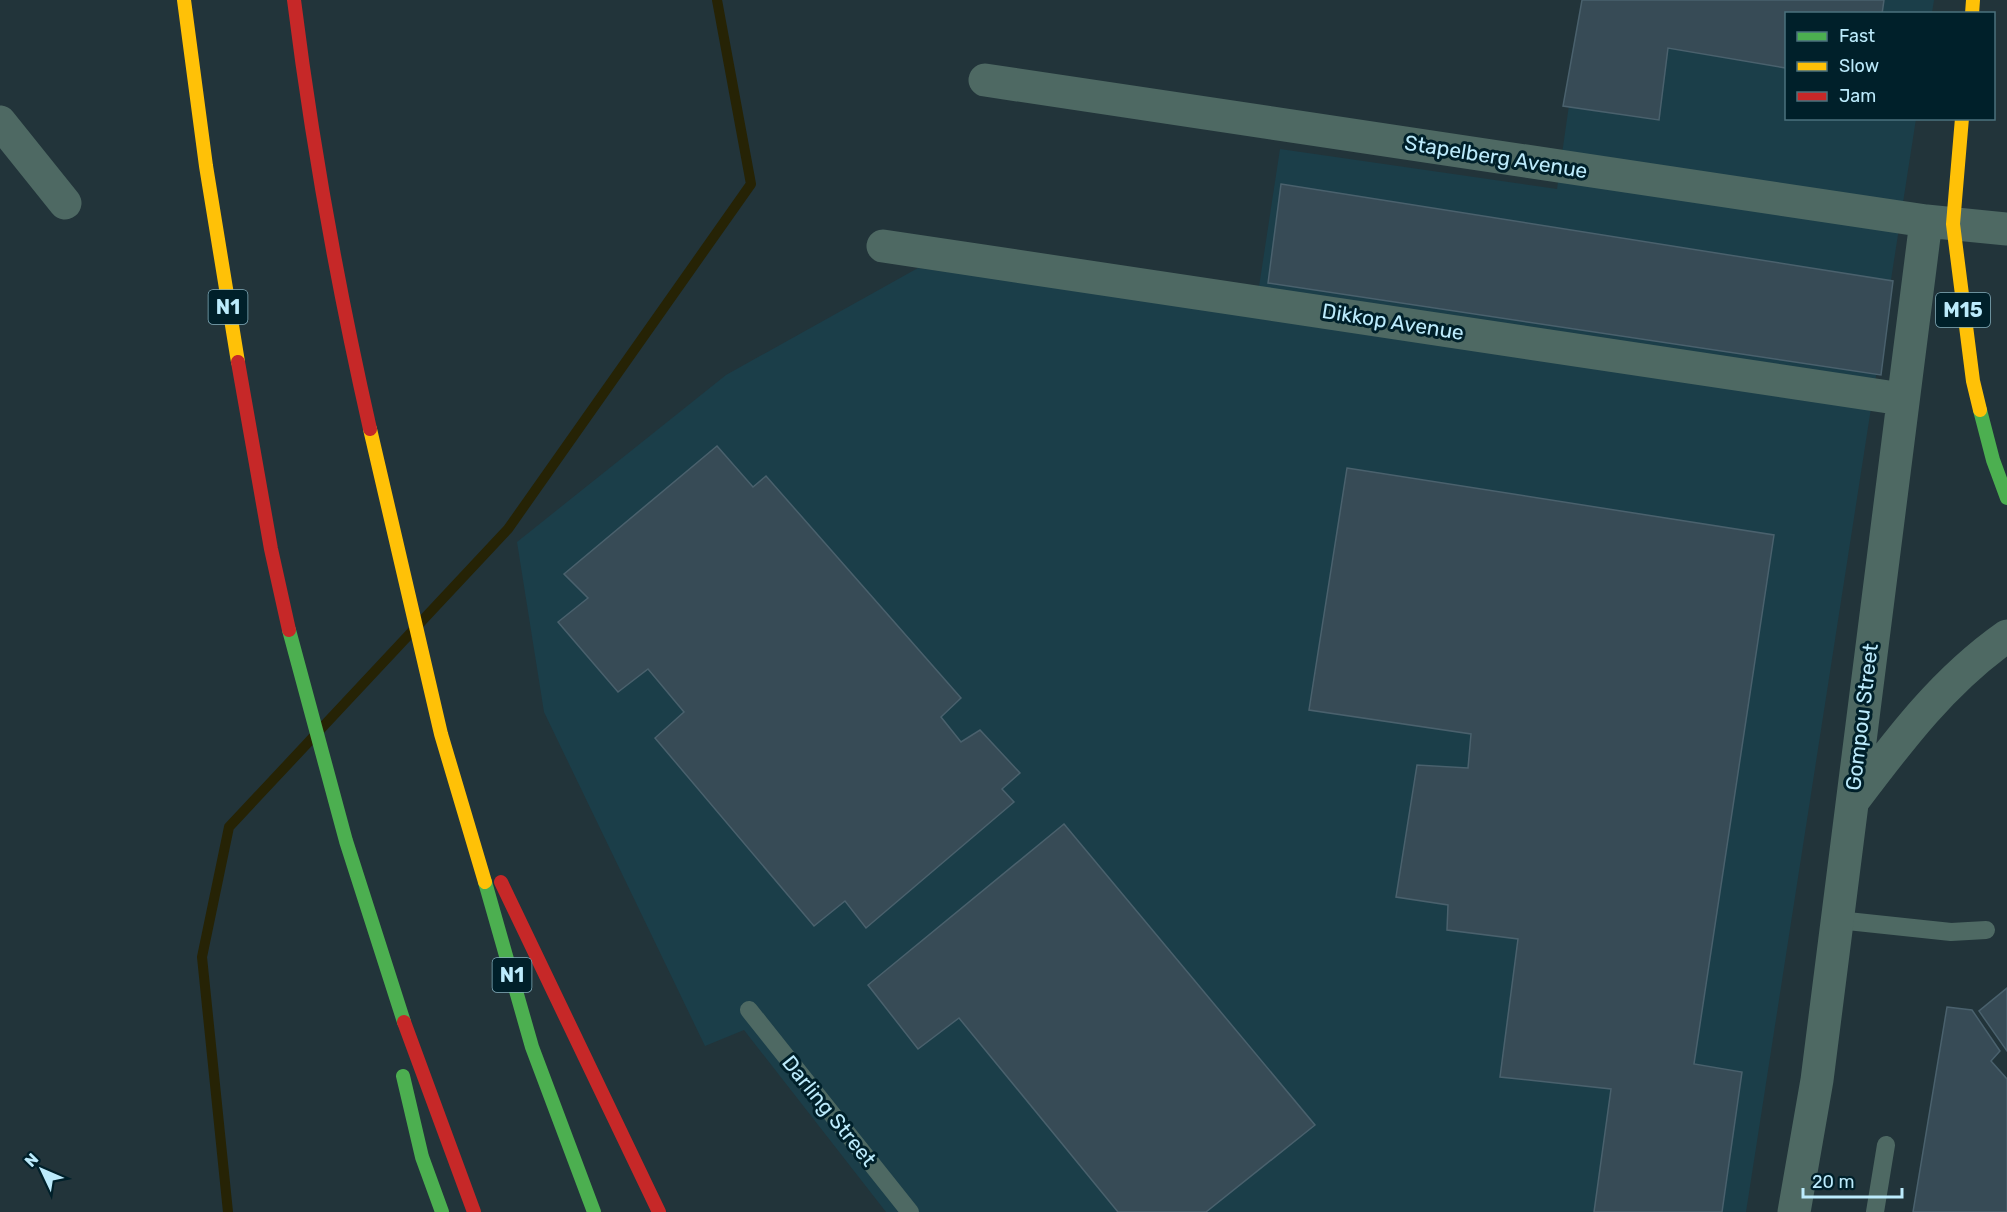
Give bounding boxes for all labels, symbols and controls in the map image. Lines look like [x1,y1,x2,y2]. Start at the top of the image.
legend [1785,12,1995,120]
text: Fast [1839,25,1875,47]
text: Slow [1839,55,1879,77]
text: Jam [1839,85,1876,107]
street label: Stapelberg Avenue [1403,130,1589,183]
road number: N1 [208,290,248,324]
road number: M15 [1936,293,1990,327]
street label: Dikkop Avenue [1320,298,1466,345]
street label: Gompou Street [1840,642,1883,792]
road number: N1 [492,958,532,992]
street label: Darling Street [777,1050,882,1171]
north arrow [12,1140,72,1200]
text: N [21,1149,42,1171]
scale bar [1803,1161,1902,1199]
text: 20 m [1812,1171,1854,1193]

